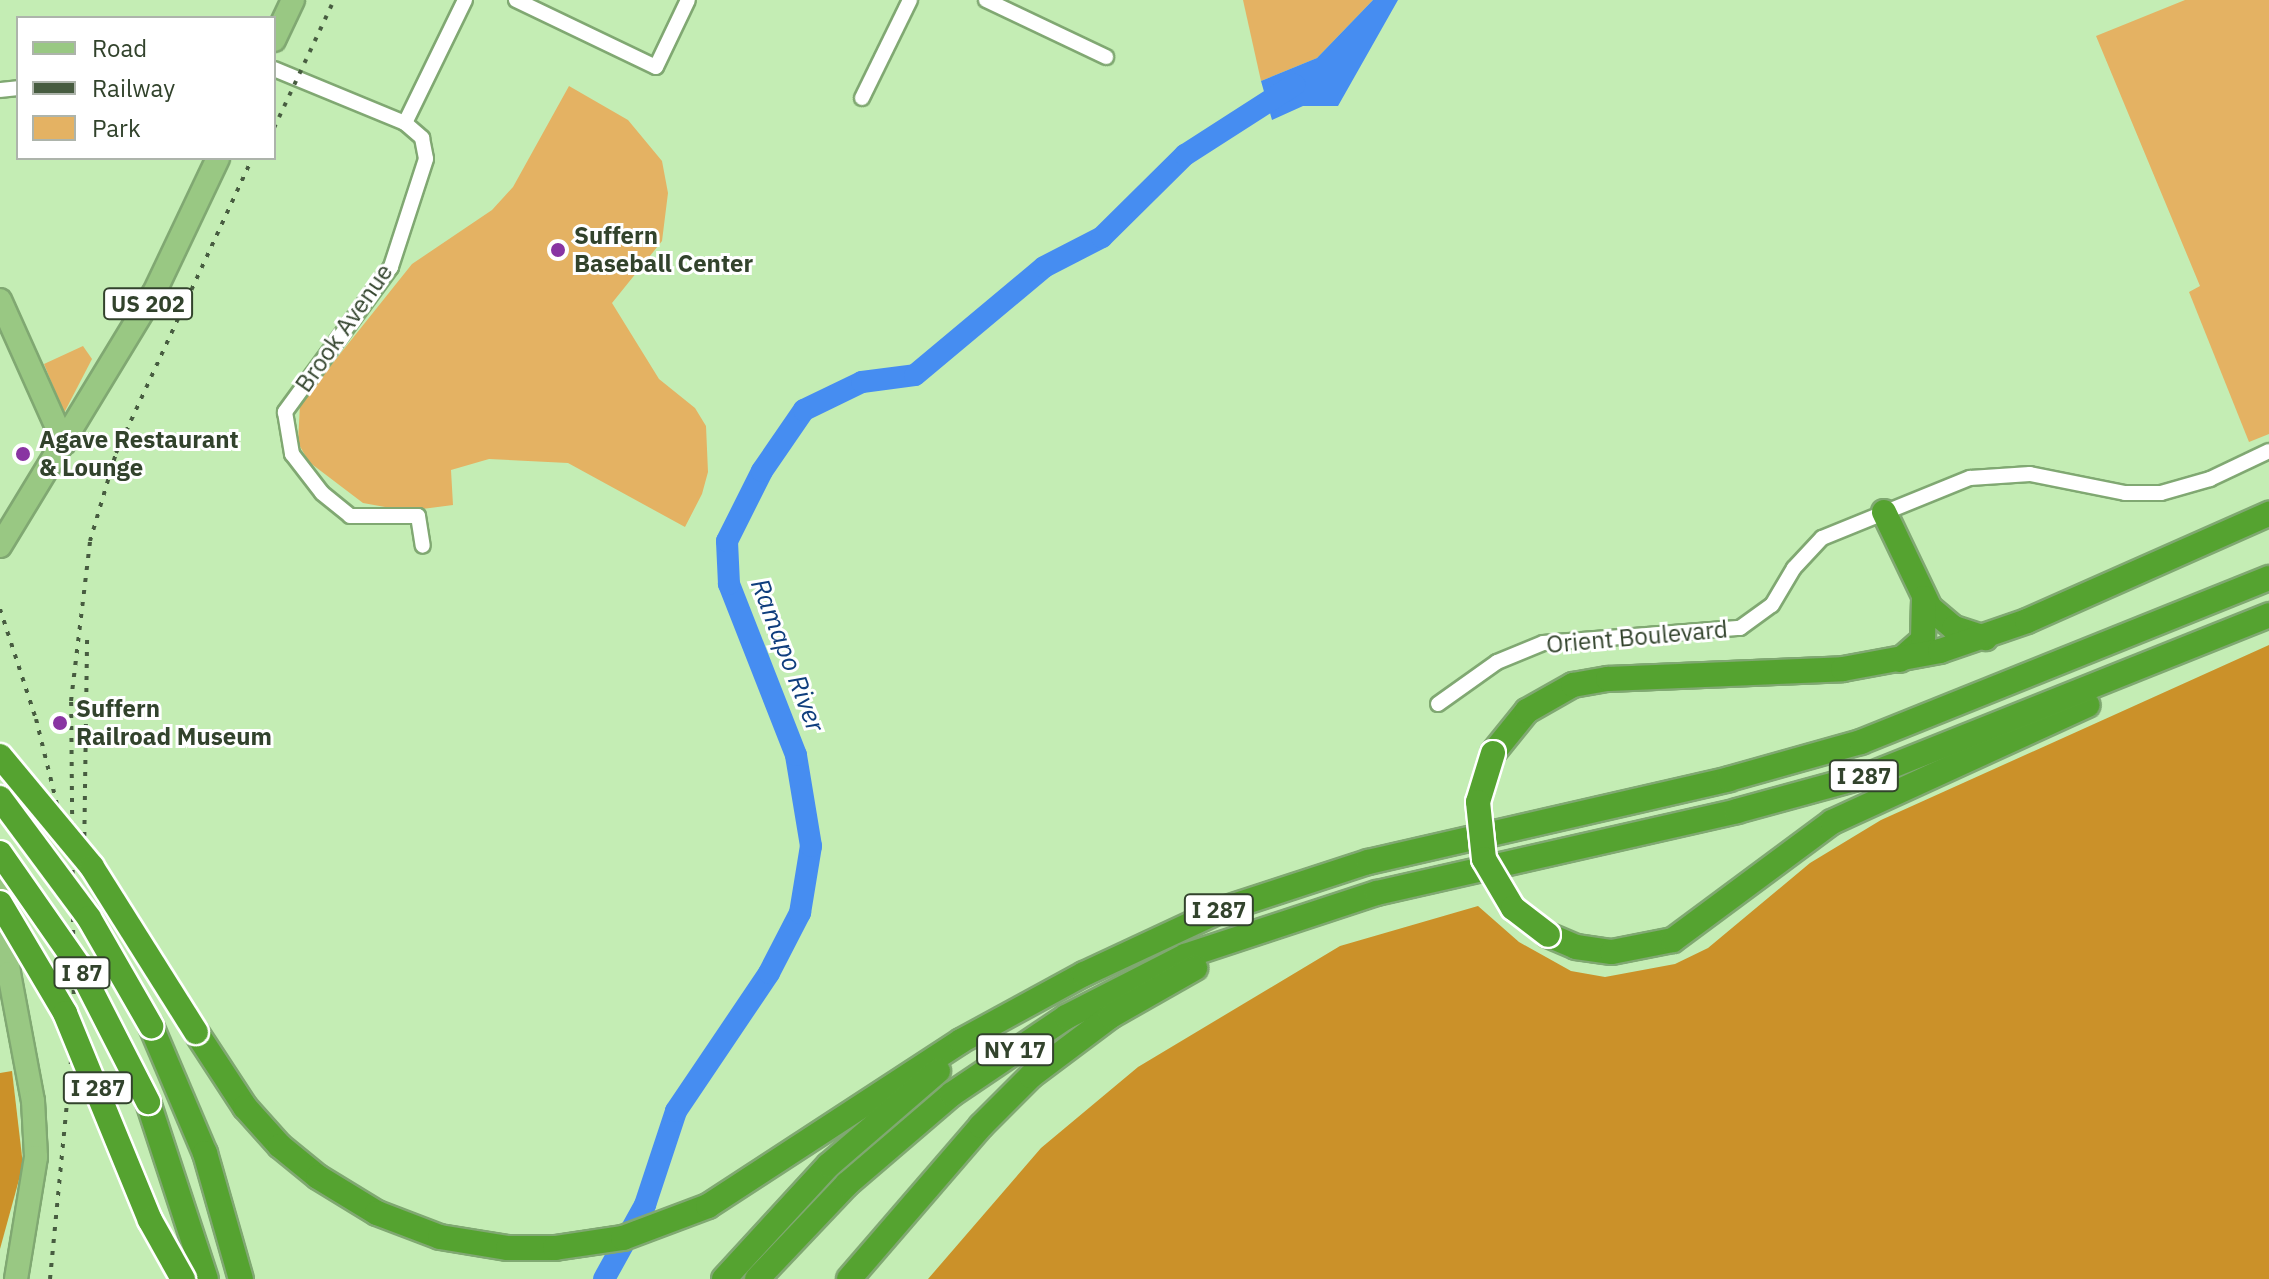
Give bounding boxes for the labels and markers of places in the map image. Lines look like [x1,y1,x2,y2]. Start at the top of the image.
place label: Suffern Baseball Center [574,222,753,278]
marker: Suffern Baseball Center [549,241,567,259]
place label: Agave Restaurant & Lounge [39,426,239,482]
marker: Agave Restaurant & Lounge [14,445,32,463]
place label: Suffern Railroad Museum [76,695,272,751]
marker: Suffern Railroad Museum [51,714,69,732]

